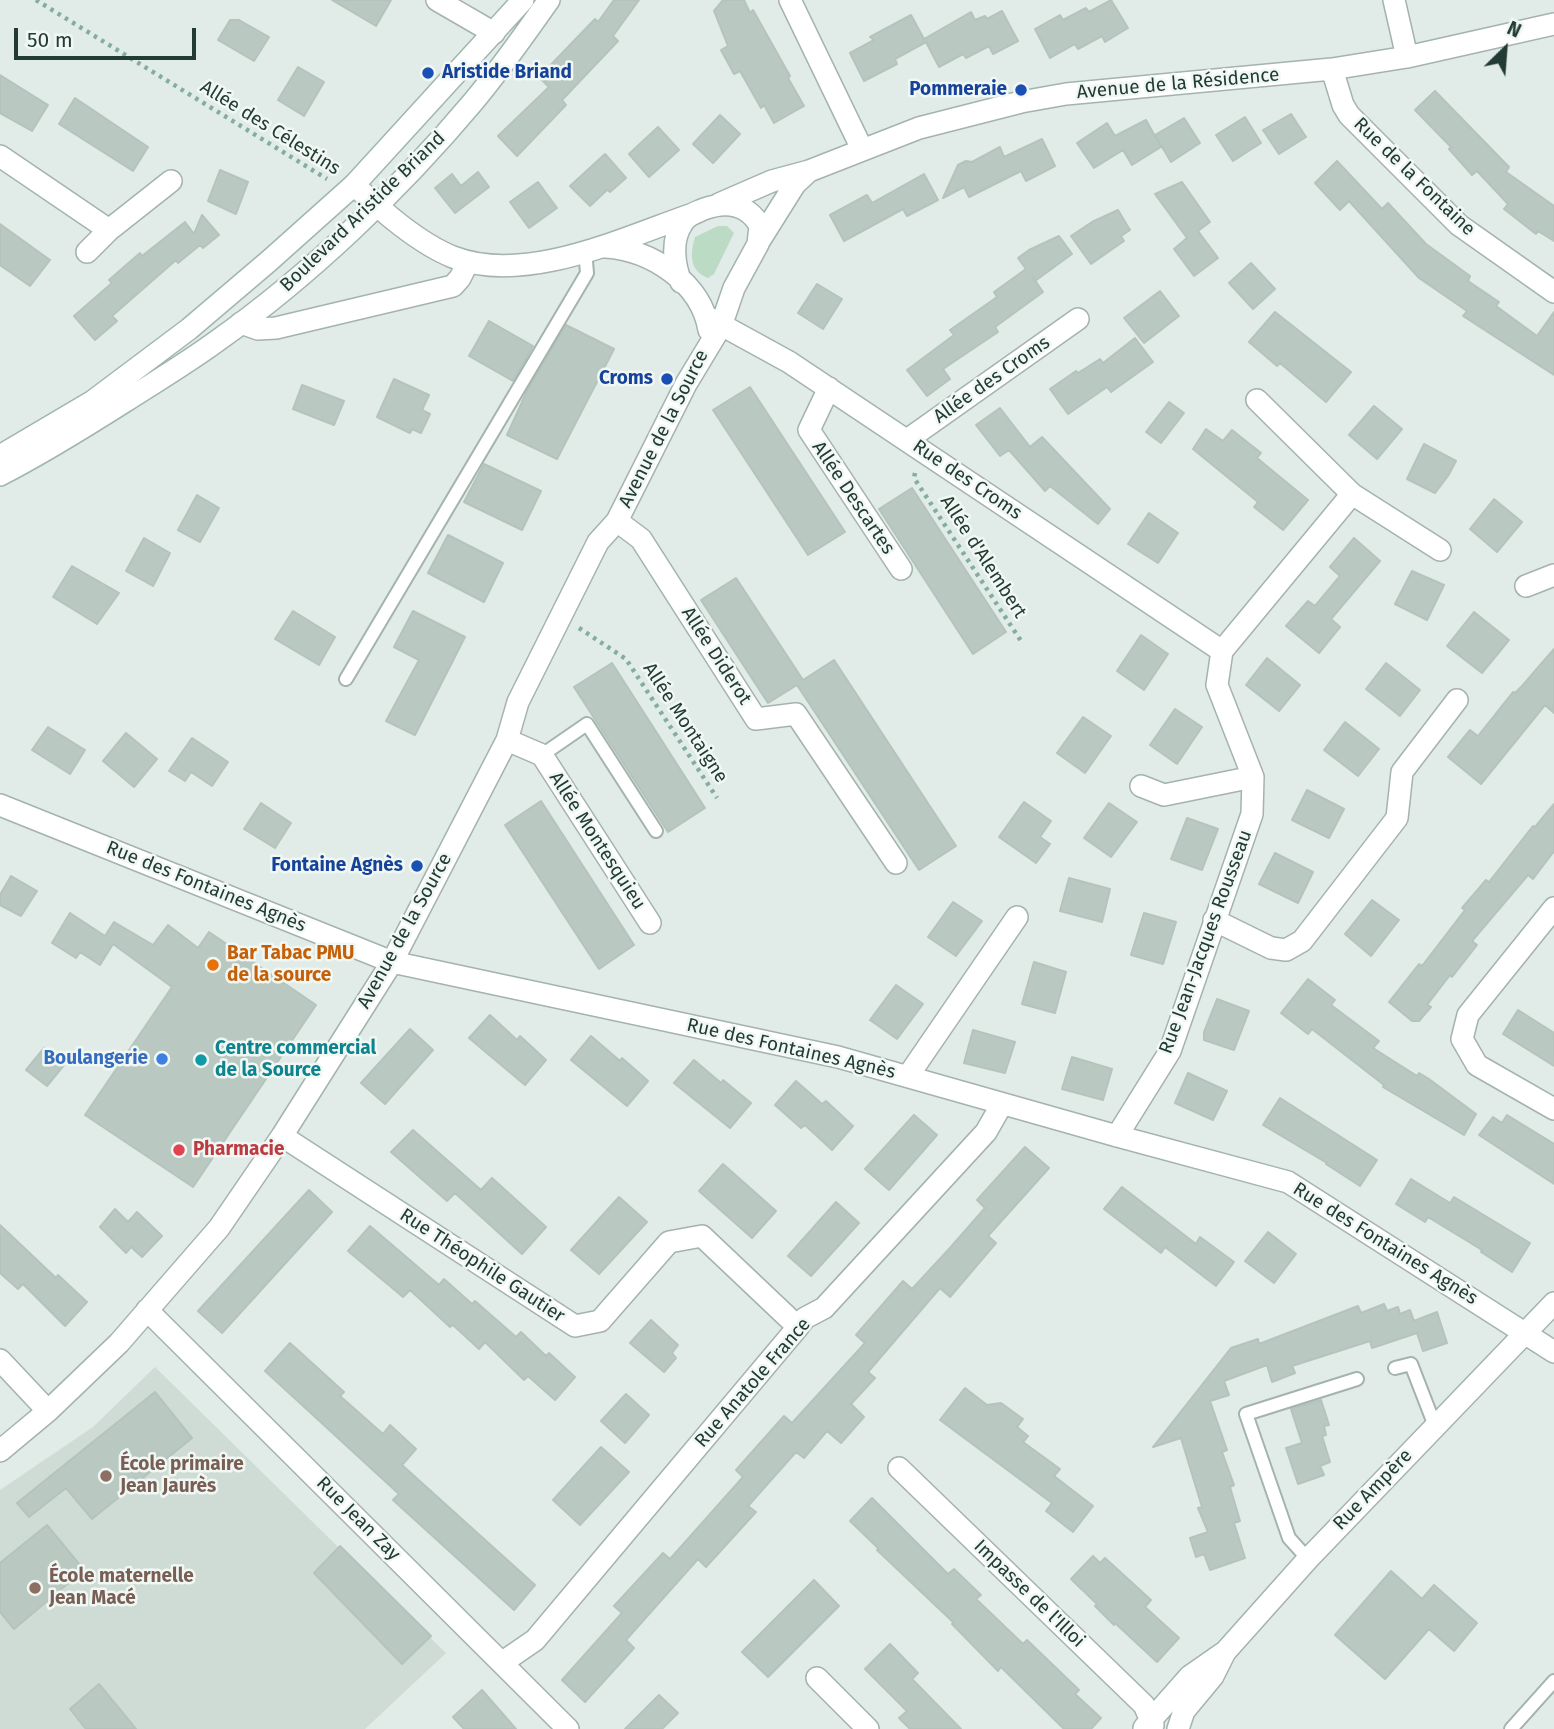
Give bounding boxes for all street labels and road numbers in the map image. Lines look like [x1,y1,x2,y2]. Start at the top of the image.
street label: Avenue de la Résidence [1076,64,1280,104]
street label: Allée des Célestins [196,76,344,180]
street label: Rue de la Fontaine [1348,113,1480,241]
street label: Boulevard Aristide Briand [276,127,450,297]
street label: Allée des Croms [929,331,1055,429]
street label: Avenue de la Source [614,346,714,512]
street label: Rue des Croms [908,435,1026,525]
street label: Allée Descartes [807,437,899,559]
street label: Allée d'Alembert [935,491,1031,623]
street label: Allée Diderot [676,603,756,709]
street label: Allée Montaigne [638,659,732,787]
street label: Allée Montesquieu [544,768,650,914]
street label: Rue Jean-Jacques Rousseau [1155,827,1257,1057]
street label: Rue des Fontaines Agnès [103,836,309,938]
street label: Avenue de la Source [353,849,457,1013]
street label: Rue des Fontaines Agnès [684,1014,898,1084]
street label: Rue des Fontaines Agnès [1288,1178,1482,1310]
street label: Rue Théophile Gautier [395,1204,569,1328]
street label: Rue Anatole France [690,1313,816,1453]
street label: Rue Ampère [1329,1445,1417,1535]
street label: Rue Jean Zay [311,1472,405,1566]
street label: Impasse de l'Illoi [969,1535,1089,1653]

